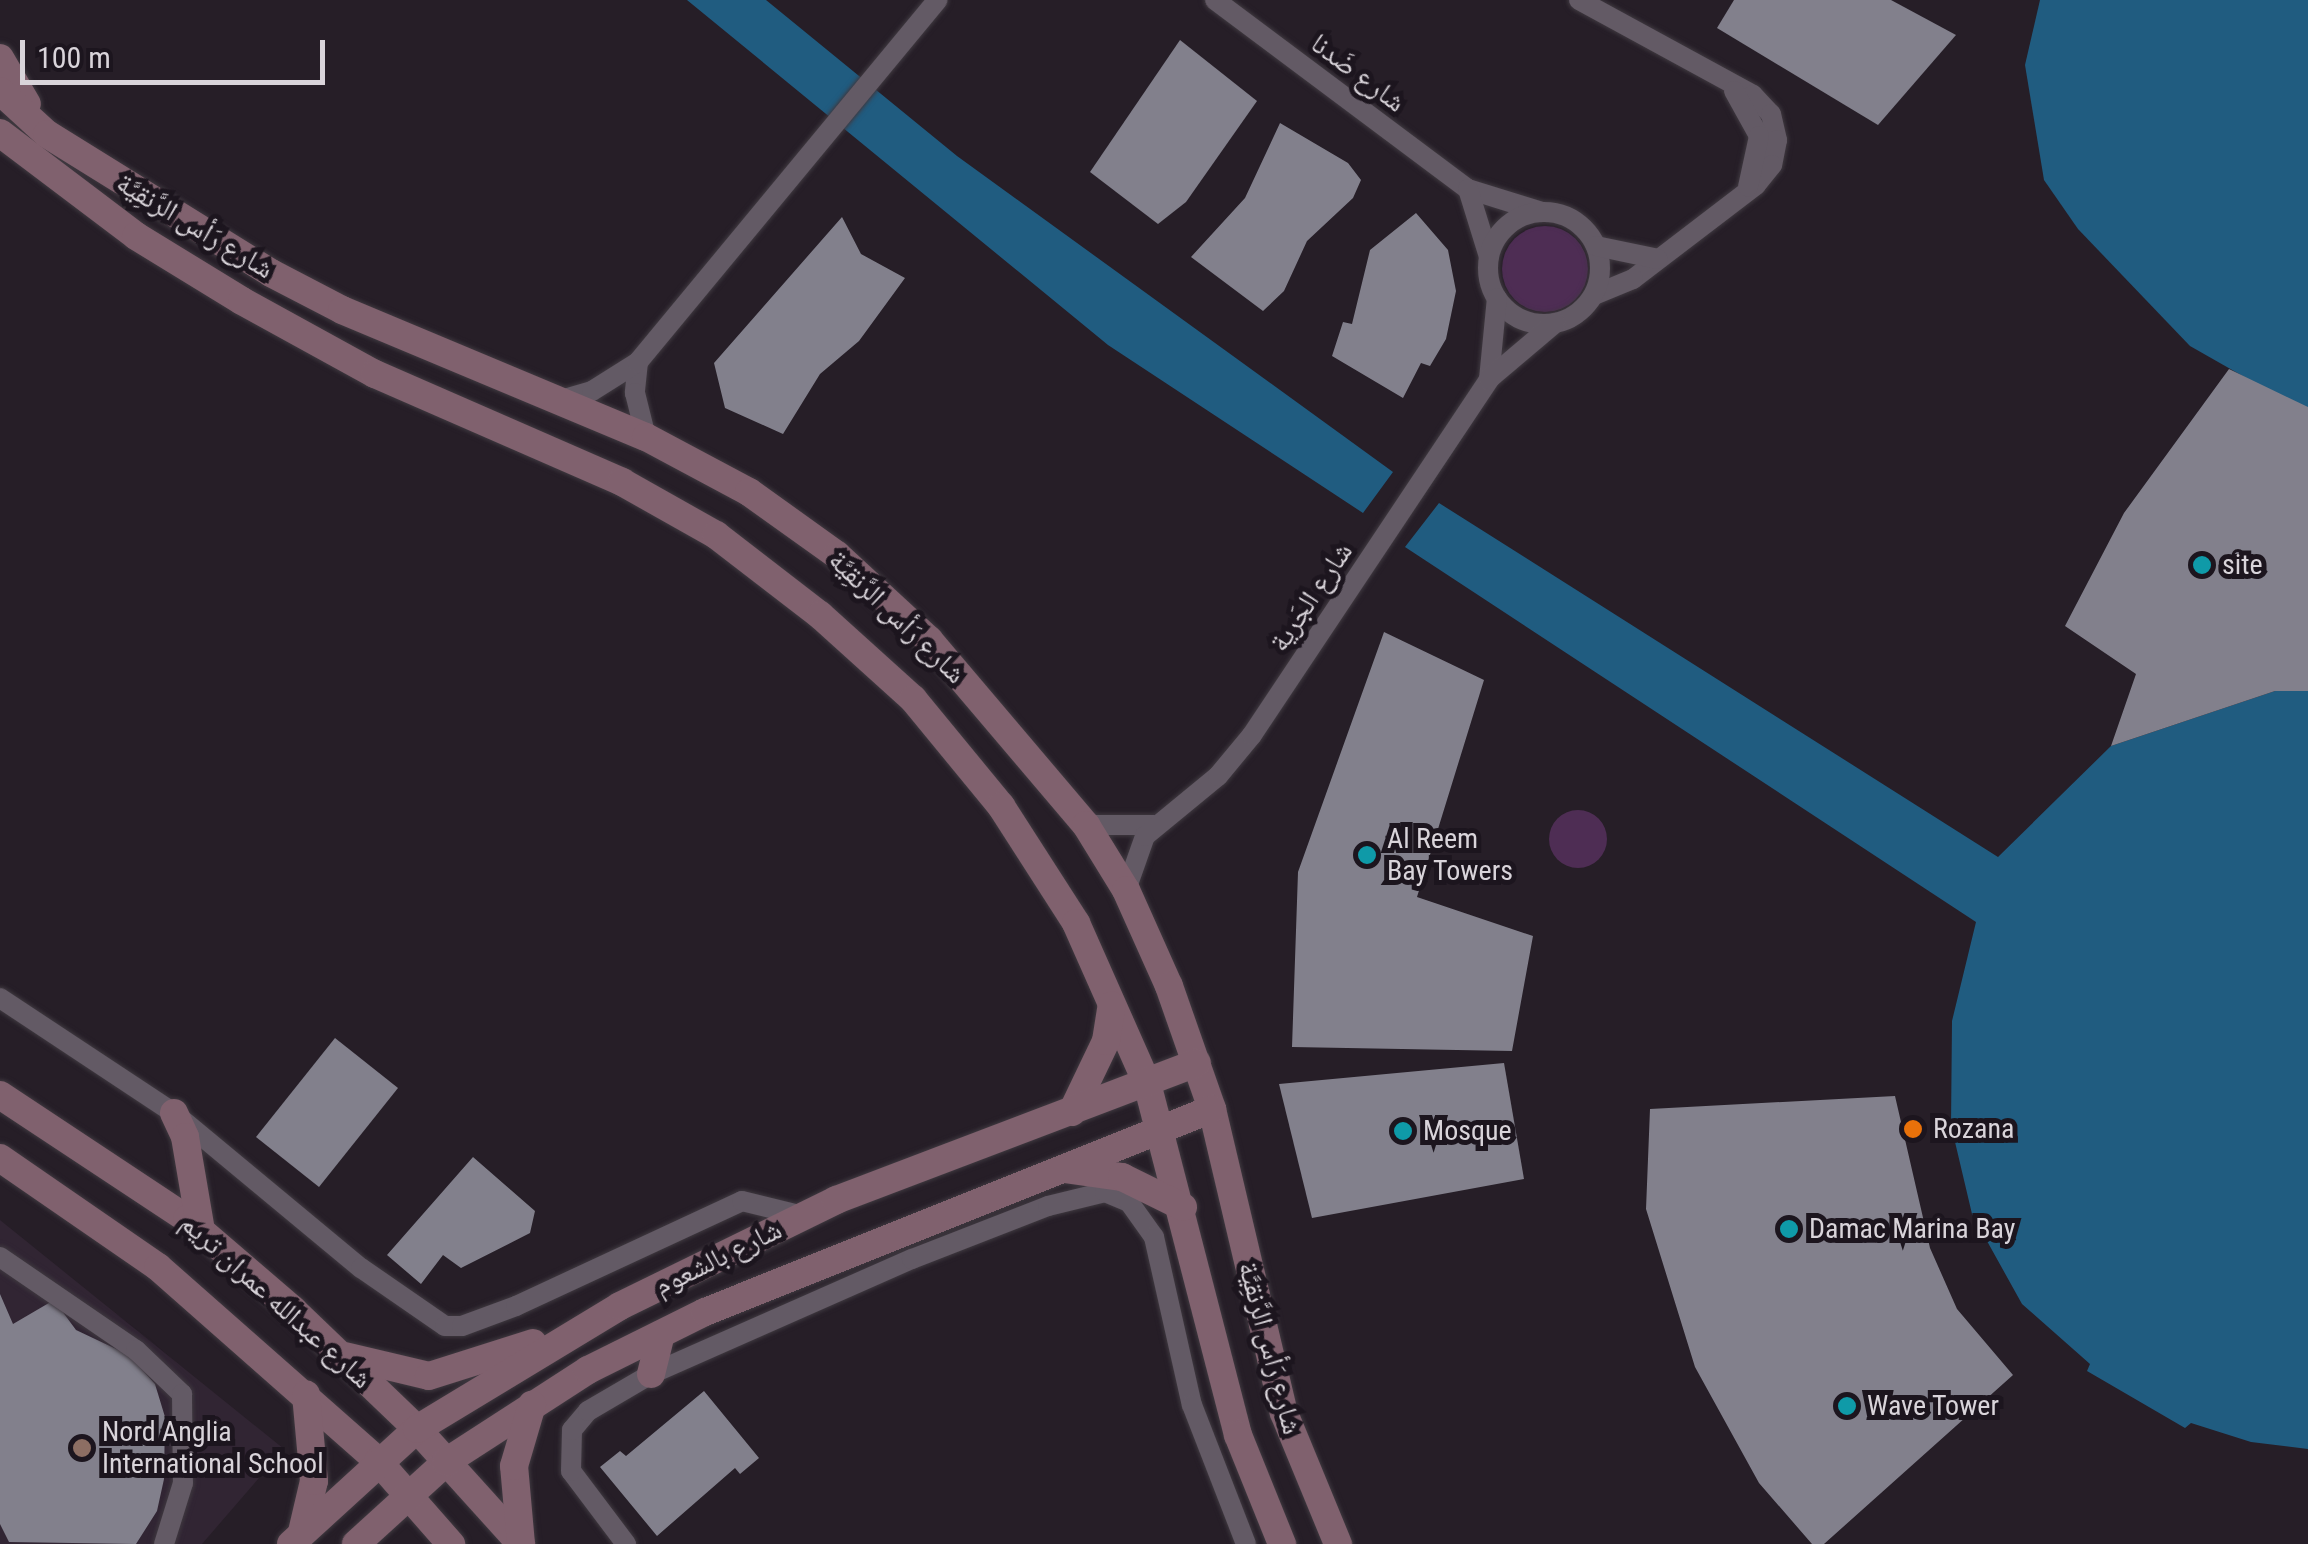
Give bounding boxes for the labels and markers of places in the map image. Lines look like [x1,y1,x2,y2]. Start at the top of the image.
place label: site [2222,548,2263,582]
marker: site [2191,554,2213,576]
place label: Al Reem Bay Towers [1387,822,1513,888]
marker: Al Reem Bay Towers [1356,844,1378,866]
place label: Rozana [1933,1112,2014,1146]
place label: Mosque [1423,1114,1512,1148]
marker: Rozana [1902,1118,1924,1140]
marker: Mosque [1392,1120,1414,1142]
place label: Damac Marina Bay [1809,1212,2015,1246]
marker: Damac Marina Bay [1778,1218,1800,1240]
place label: Wave Tower [1867,1389,2000,1423]
marker: Wave Tower [1836,1395,1858,1417]
place label: Nord Anglia International School [102,1415,324,1481]
marker: Nord Anglia International School [71,1437,93,1459]

